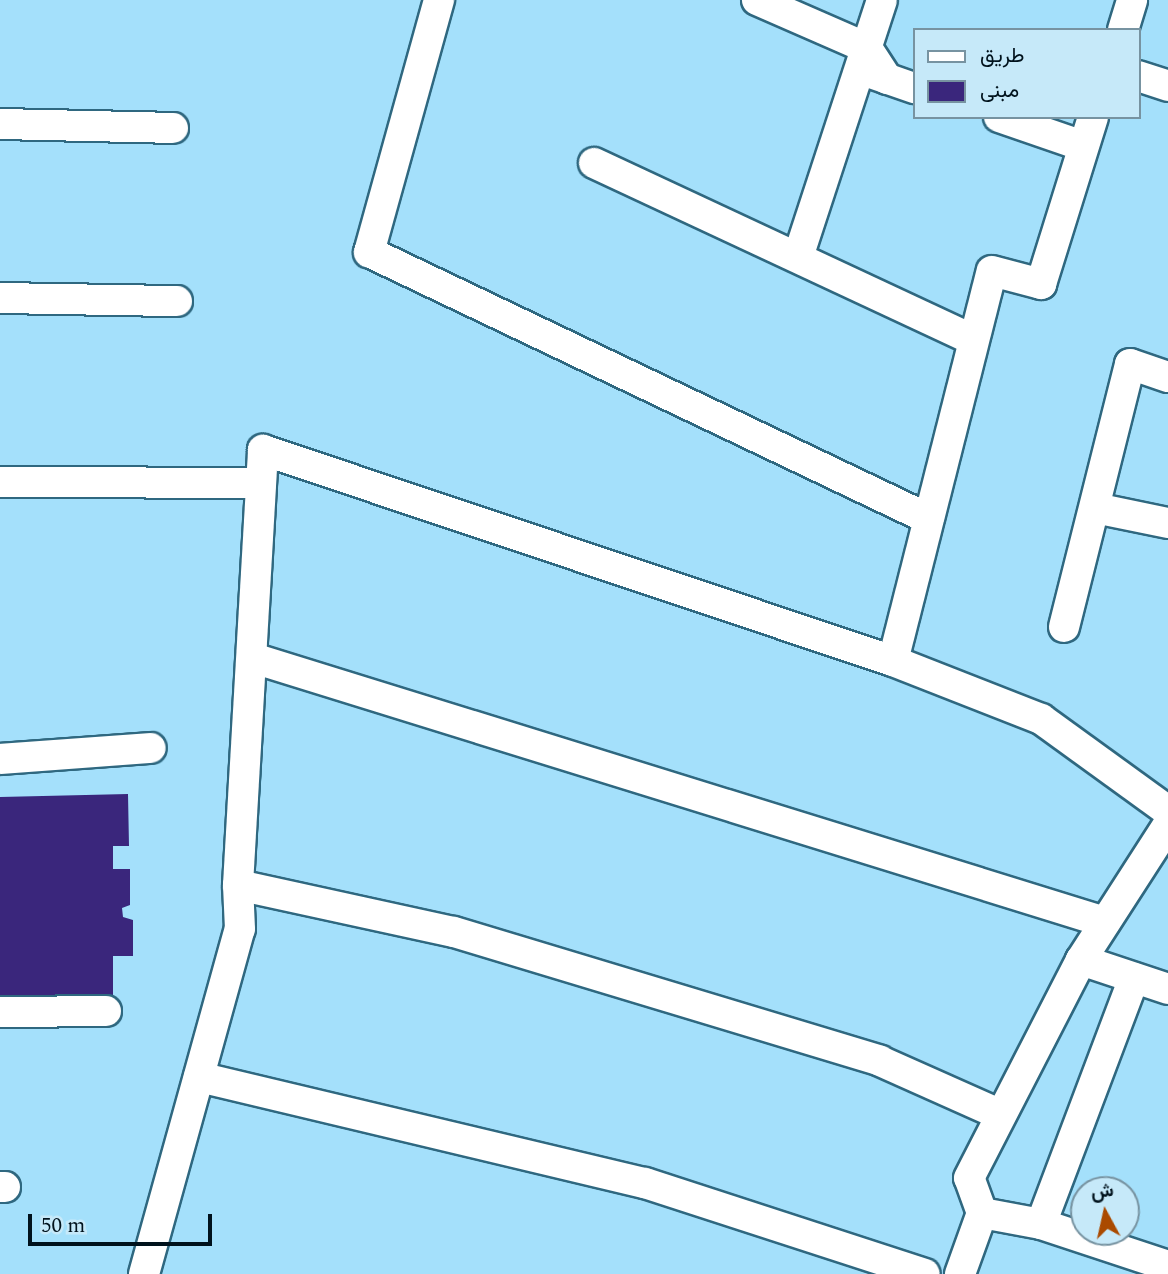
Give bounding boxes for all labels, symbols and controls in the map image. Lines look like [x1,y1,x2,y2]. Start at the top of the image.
legend [912,28,1140,119]
text: طريق [980,40,1025,72]
text: مبنى [980,75,1019,107]
north arrow [1070,1176,1140,1246]
text: ش [1089,1176,1116,1208]
scale bar [32,1200,215,1244]
text: 50 m [41,1210,85,1242]

